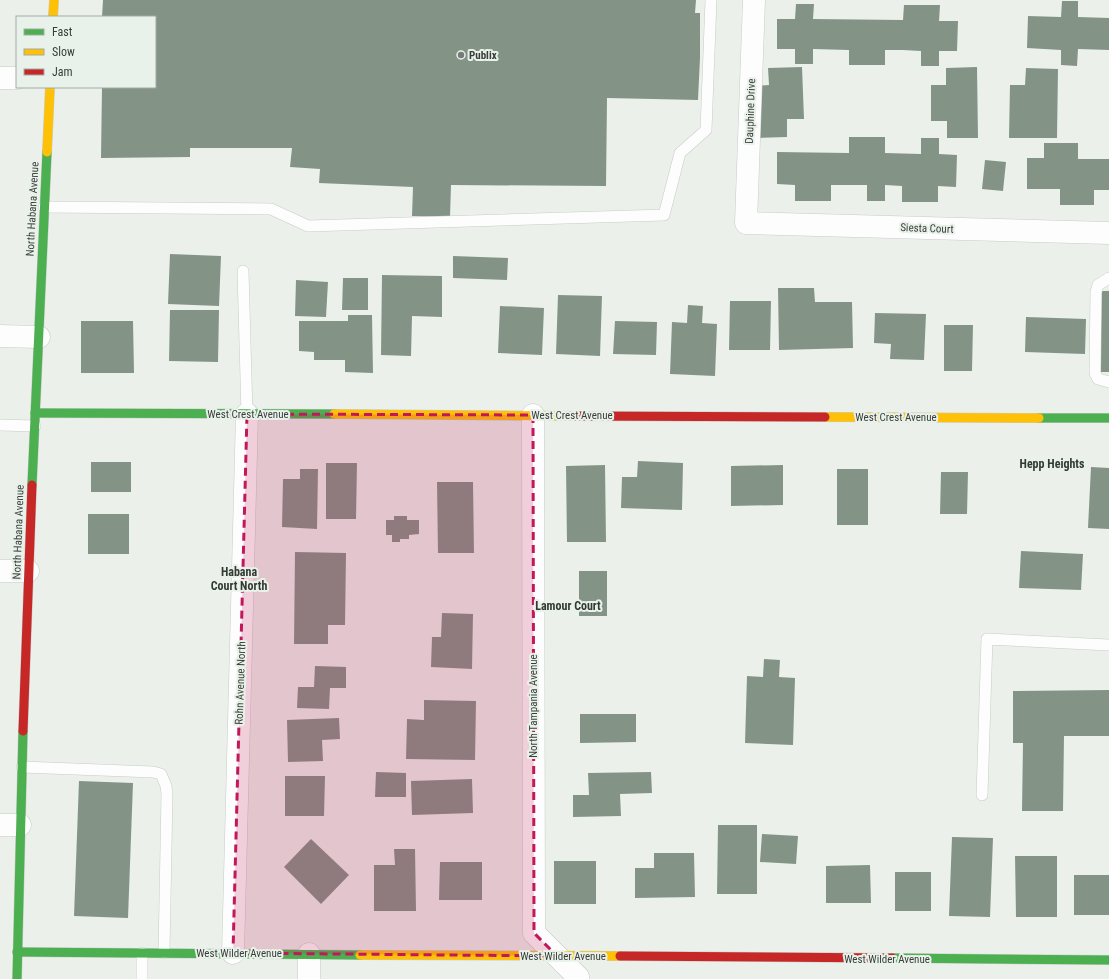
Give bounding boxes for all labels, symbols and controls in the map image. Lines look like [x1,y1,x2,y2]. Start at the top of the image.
legend [16,16,156,88]
text: Fast [52,25,73,39]
text: Slow [52,45,75,59]
place label: Publix [469,49,497,62]
marker: Publix [456,50,466,60]
text: Jam [52,65,73,79]
street label: Dauphine Drive [743,78,758,144]
street label: North Habana Avenue [24,161,41,257]
street label: Siesta Court [900,221,954,236]
street label: West Crest Avenue [207,408,289,421]
street label: West Crest Avenue [531,409,613,422]
street label: West Crest Avenue [855,411,937,424]
district label: Hepp Heights [1020,457,1085,471]
street label: North Habana Avenue [10,485,27,580]
district label: Habana Court North [211,565,267,593]
district label: Lamour Court [535,599,601,613]
street label: Rohn Avenue North [233,641,248,725]
street label: North Tampania Avenue [527,654,540,758]
street label: West Wilder Avenue [196,947,282,960]
street label: West Wilder Avenue [520,950,606,963]
street label: West Wilder Avenue [844,953,930,966]

